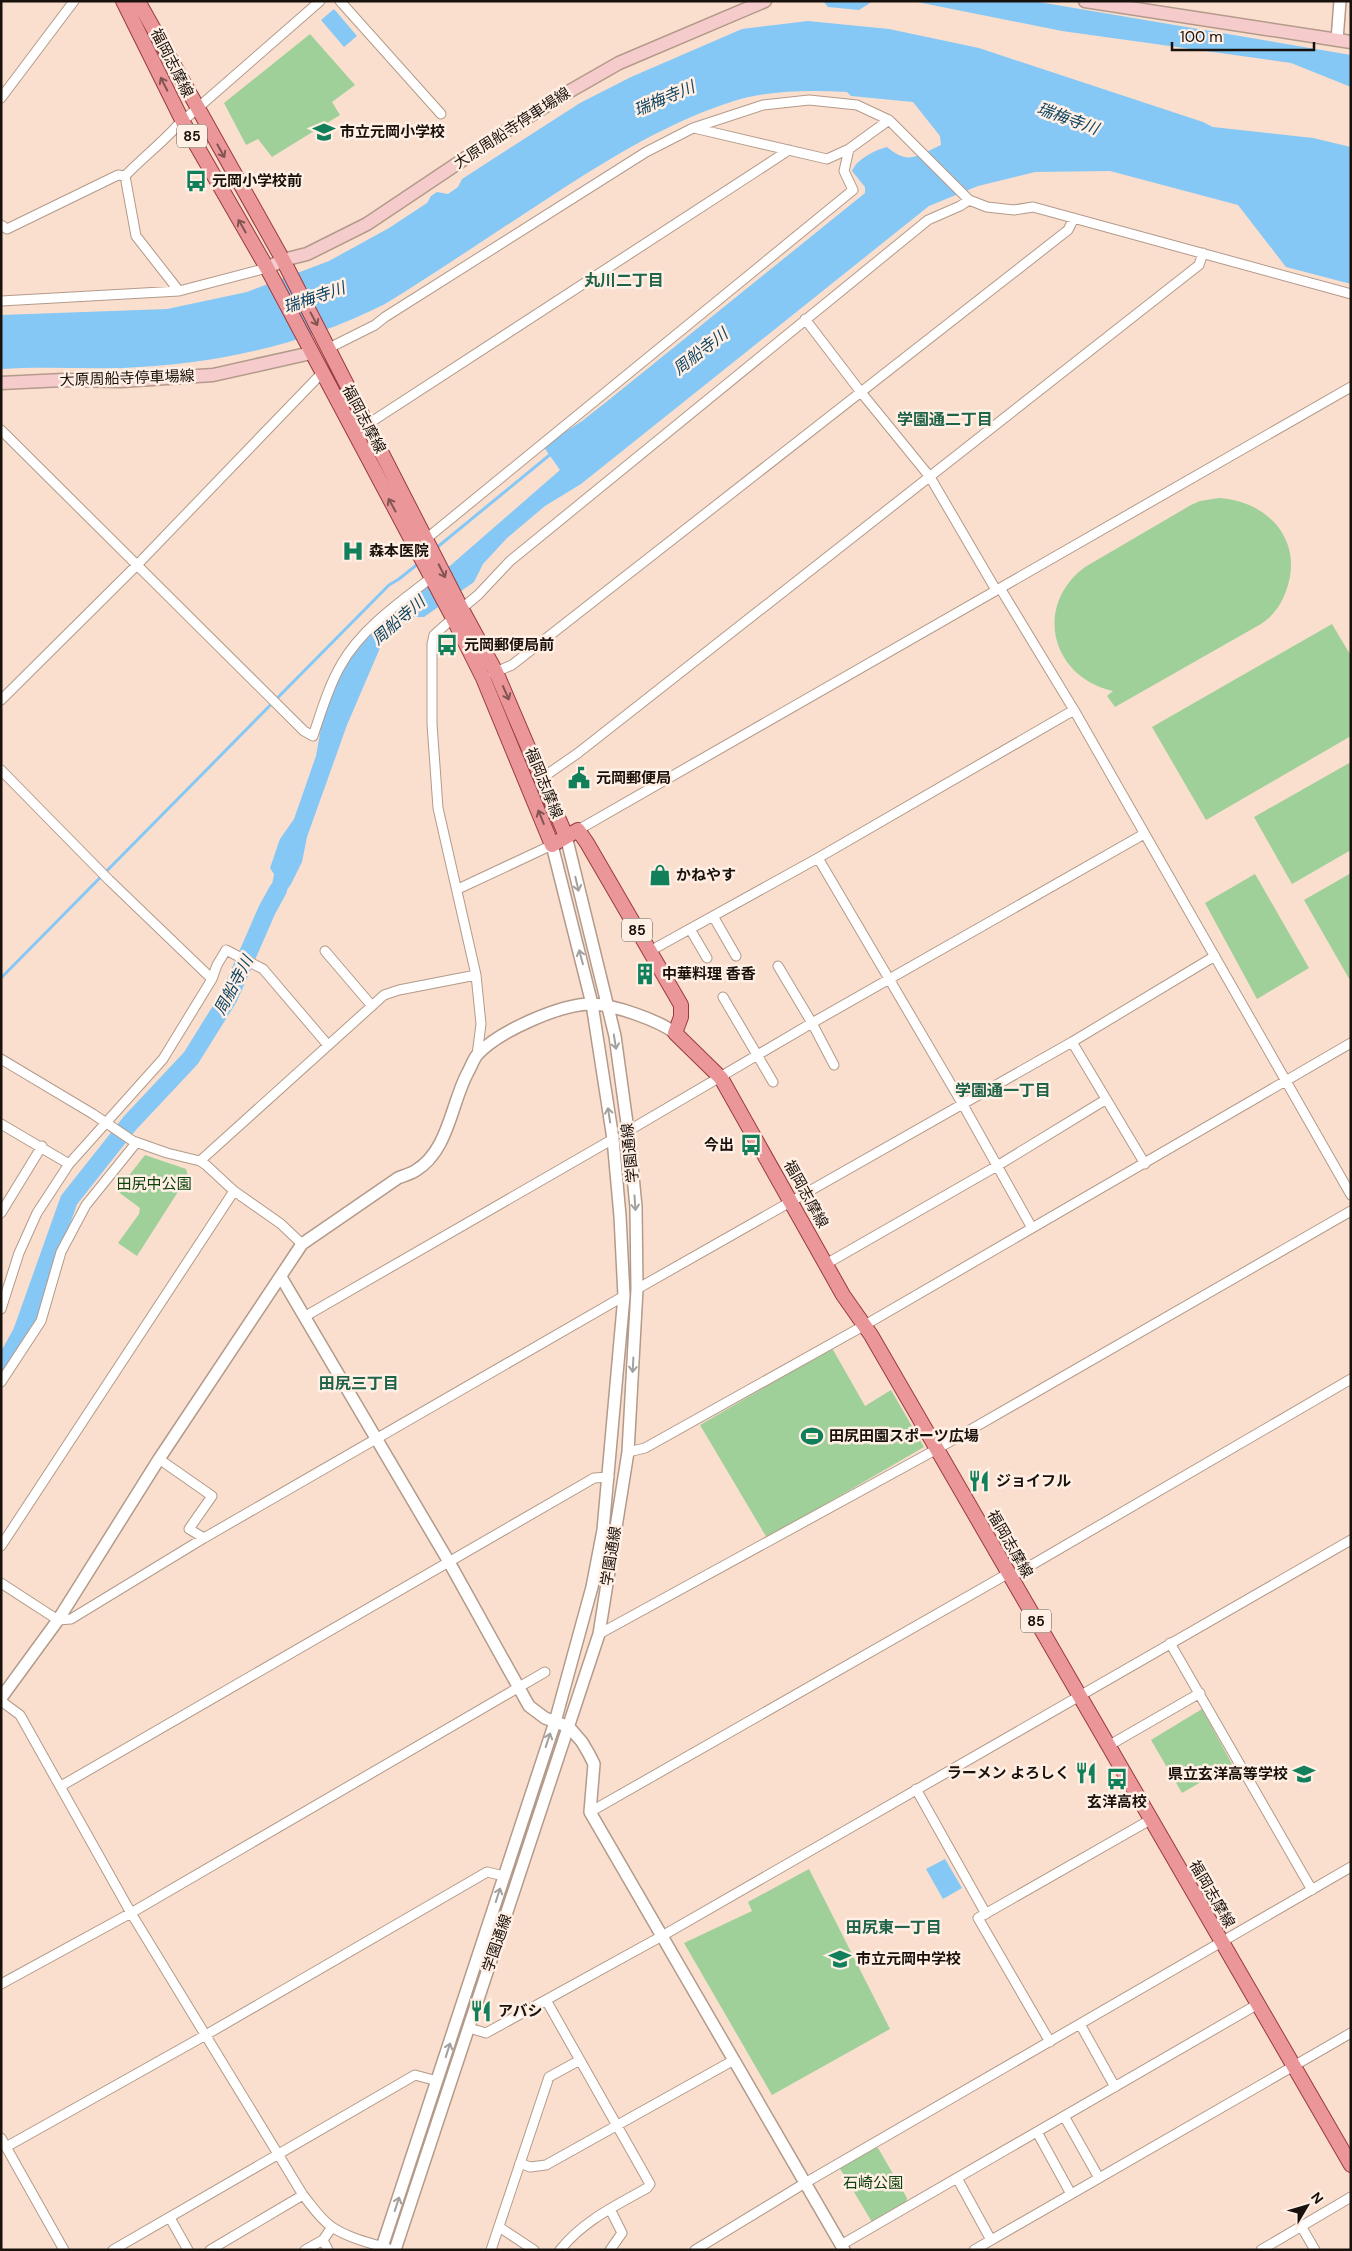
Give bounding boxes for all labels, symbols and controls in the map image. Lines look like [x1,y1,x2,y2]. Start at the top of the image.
scale bar [1172,20,1314,52]
street label: 福岡志摩線 [146,25,198,101]
text: 100 m [1180,27,1223,47]
water label: 瑞梅寺川 [631,76,700,121]
one-way arrow [159,77,168,92]
street label: 大原周船寺停車場線 [450,83,574,173]
water label: 瑞梅寺川 [1034,98,1103,140]
school or university icon: 市立元岡小学校 [311,119,337,145]
place label: 市立元岡小学校 [340,122,445,142]
road number: 85 [177,124,207,148]
one-way arrow [216,143,226,158]
bus stop icon: 元岡小学校前 [183,168,209,194]
place label: 元岡小学校前 [212,171,302,191]
one-way arrow [237,219,247,234]
district label: 丸川二丁目 [584,270,664,291]
water label: 瑞梅寺川 [280,276,350,318]
one-way arrow [309,311,319,326]
water label: 周船寺川 [669,322,734,379]
street label: 大原周船寺停車場線 [59,366,195,390]
street label: 福岡志摩線 [338,381,390,457]
district label: 学園通二丁目 [897,409,993,430]
one-way arrow [387,498,397,513]
hospital icon: 森本医院 [340,538,366,564]
place label: 森本医院 [369,541,429,561]
one-way arrow [437,564,447,579]
water label: 周船寺川 [367,590,431,649]
bus stop icon: 元岡郵便局前 [434,632,460,658]
place label: 元岡郵便局前 [464,635,554,655]
one-way arrow [501,685,511,700]
street label: 福岡志摩線 [521,744,567,822]
public building icon: 元岡郵便局 [566,765,592,791]
place label: 元岡郵便局 [596,768,671,788]
one-way arrow [536,810,545,825]
shop icon: かねやす [647,862,673,888]
place label: かねやす [676,865,736,885]
one-way arrow [573,875,582,891]
road number: 85 [622,918,652,942]
one-way arrow [575,949,585,965]
water label: 周船寺川 [209,950,259,1018]
building icon: 中華料理 香香 [632,961,658,987]
place label: 中華料理 香香 [662,964,756,984]
one-way arrow [611,1033,621,1049]
district label: 学園通一丁目 [955,1080,1051,1101]
one-way arrow [604,1107,614,1123]
street label: 学園通線 [617,1122,643,1184]
bus stop icon: 今出 [738,1132,764,1158]
place label: 今出 [704,1135,734,1155]
street label: 福岡志摩線 [779,1156,833,1232]
park label: 田尻中公園 [116,1174,192,1194]
one-way arrow [631,1195,640,1211]
one-way arrow [628,1357,637,1373]
district label: 田尻三丁目 [319,1373,399,1394]
sports icon: 田尻田園スポーツ広場 [799,1423,825,1449]
place label: 田尻田園スポーツ広場 [829,1426,979,1446]
restaurant icon: ジョイフル [966,1468,992,1494]
place label: ジョイフル [996,1471,1071,1491]
street label: 福岡志摩線 [983,1507,1037,1581]
street label: 学園通線 [596,1525,626,1587]
road number: 85 [1021,1610,1051,1632]
one-way arrow [544,1733,554,1749]
restaurant icon: ラーメン よろしく [1073,1760,1099,1786]
school or university icon: 県立玄洋高等学校 [1291,1761,1317,1787]
place label: ラーメン よろしく [947,1763,1070,1783]
place label: 県立玄洋高等学校 [1168,1764,1288,1784]
bus stop icon: 玄洋高校 [1104,1766,1130,1792]
place label: 玄洋高校 [1087,1792,1147,1812]
street label: 福岡志摩線 [1185,1857,1239,1931]
one-way arrow [494,1887,504,1903]
street label: 学園通線 [478,1911,516,1975]
district label: 田尻東一丁目 [846,1917,942,1938]
school or university icon: 市立元岡中学校 [827,1946,853,1972]
place label: 市立元岡中学校 [856,1949,961,1969]
restaurant icon: アバシ [468,1998,494,2024]
place label: アバシ [498,2001,542,2021]
one-way arrow [444,2042,453,2058]
park label: 石崎公園 [843,2173,903,2193]
north arrow [1282,2181,1332,2231]
text: N [1307,2188,1327,2208]
one-way arrow [393,2197,402,2212]

